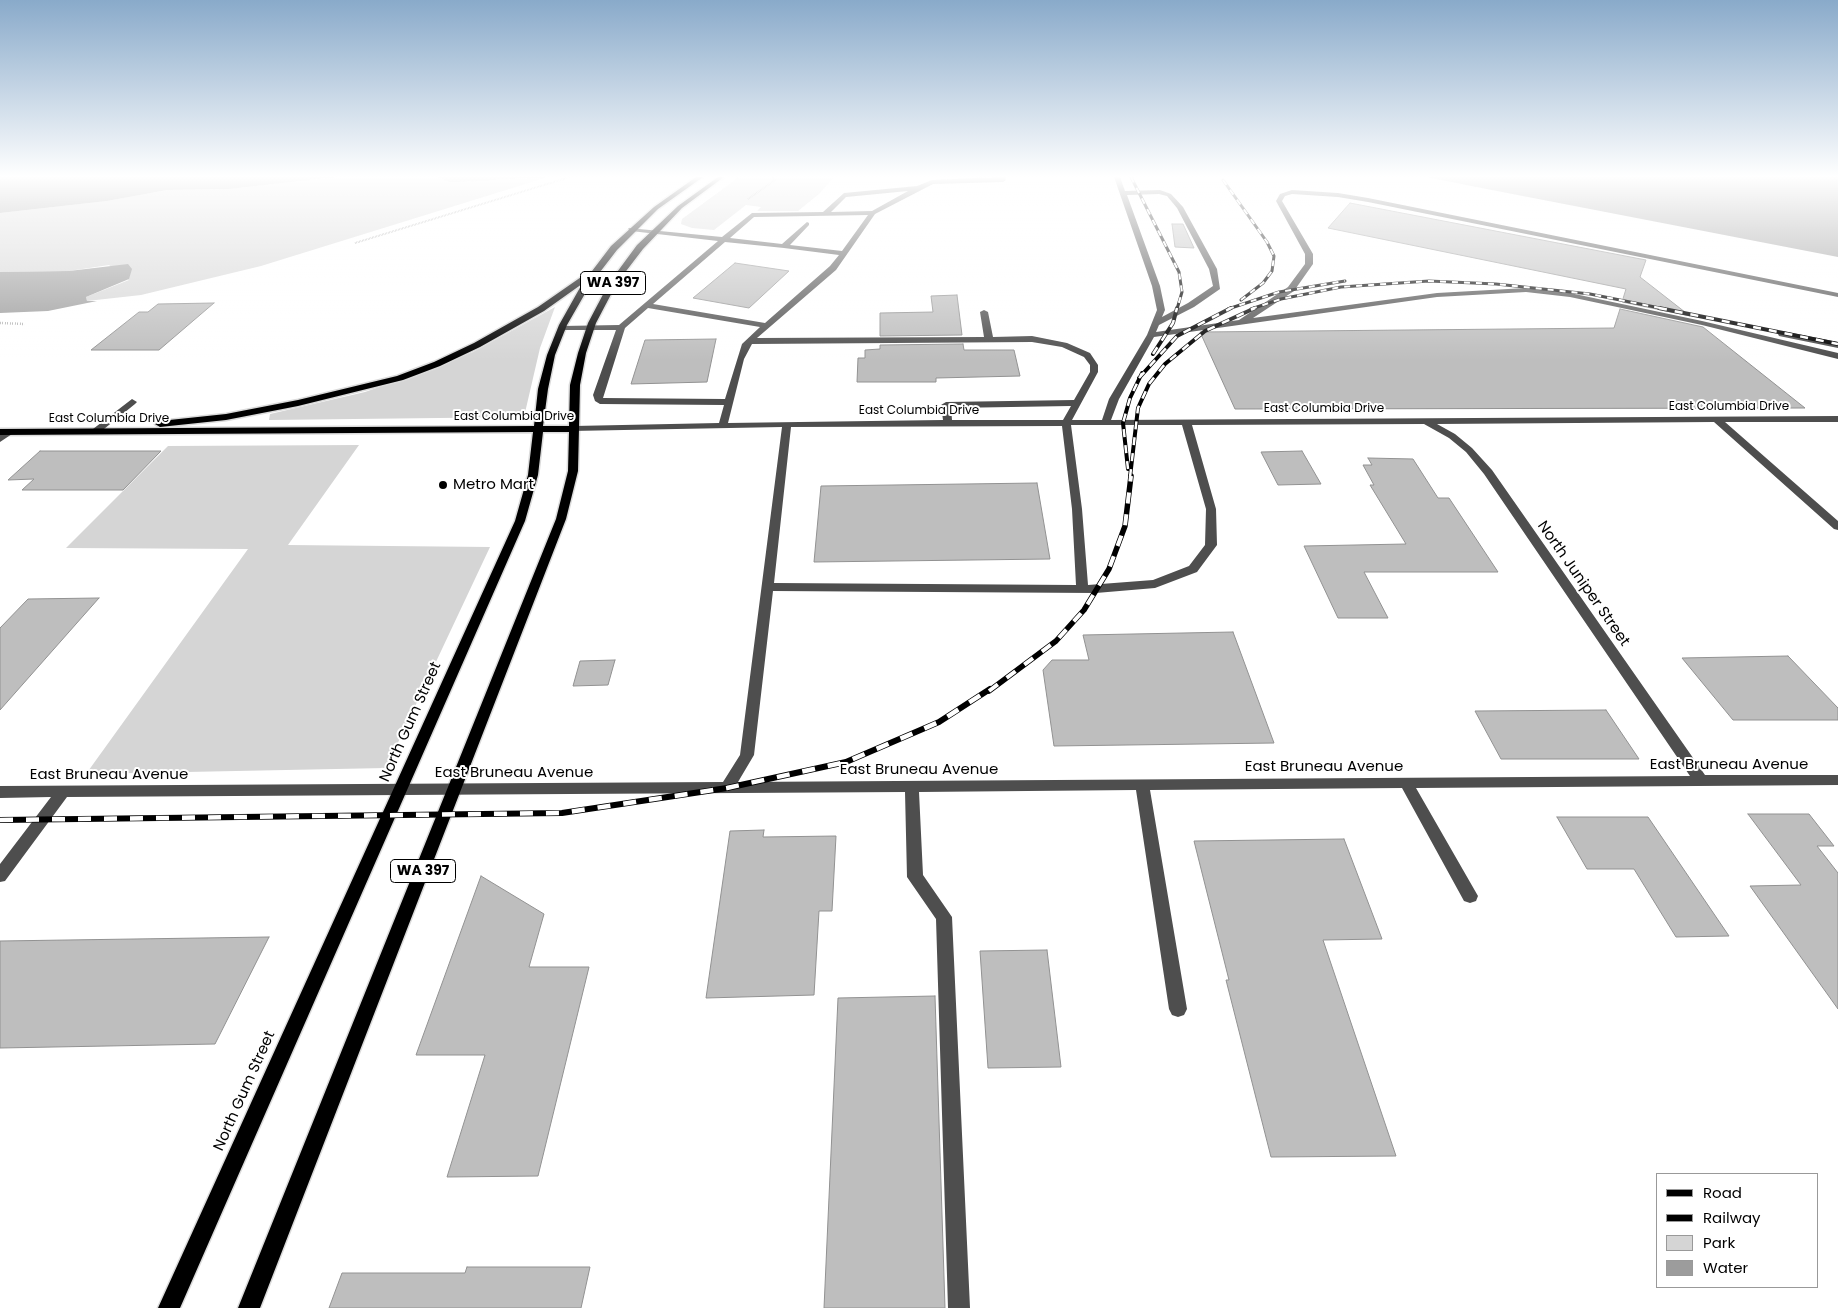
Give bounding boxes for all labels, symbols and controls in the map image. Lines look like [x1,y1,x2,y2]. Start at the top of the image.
road number: WA 397 [580,272,646,294]
street label: East Columbia Drive [1669,400,1789,414]
street label: East Columbia Drive [1264,402,1384,416]
street label: East Columbia Drive [859,404,979,418]
street label: East Columbia Drive [454,410,574,424]
street label: East Columbia Drive [49,412,169,426]
place label: Metro Mart [453,476,534,494]
marker: Metro Mart [437,479,449,491]
street label: North Juniper Street [1533,518,1633,650]
street label: North Gum Street [376,659,446,785]
street label: East Bruneau Avenue [1650,756,1808,774]
street label: East Bruneau Avenue [1245,758,1403,776]
street label: East Bruneau Avenue [840,761,998,779]
street label: East Bruneau Avenue [435,764,593,782]
street label: East Bruneau Avenue [30,766,188,784]
road number: WA 397 [390,859,456,882]
street label: North Gum Street [210,1028,280,1154]
legend [1656,1173,1818,1288]
text: Road [1703,1182,1742,1203]
text: Railway [1703,1207,1761,1228]
text: Park [1703,1232,1735,1253]
text: Water [1703,1257,1748,1278]

